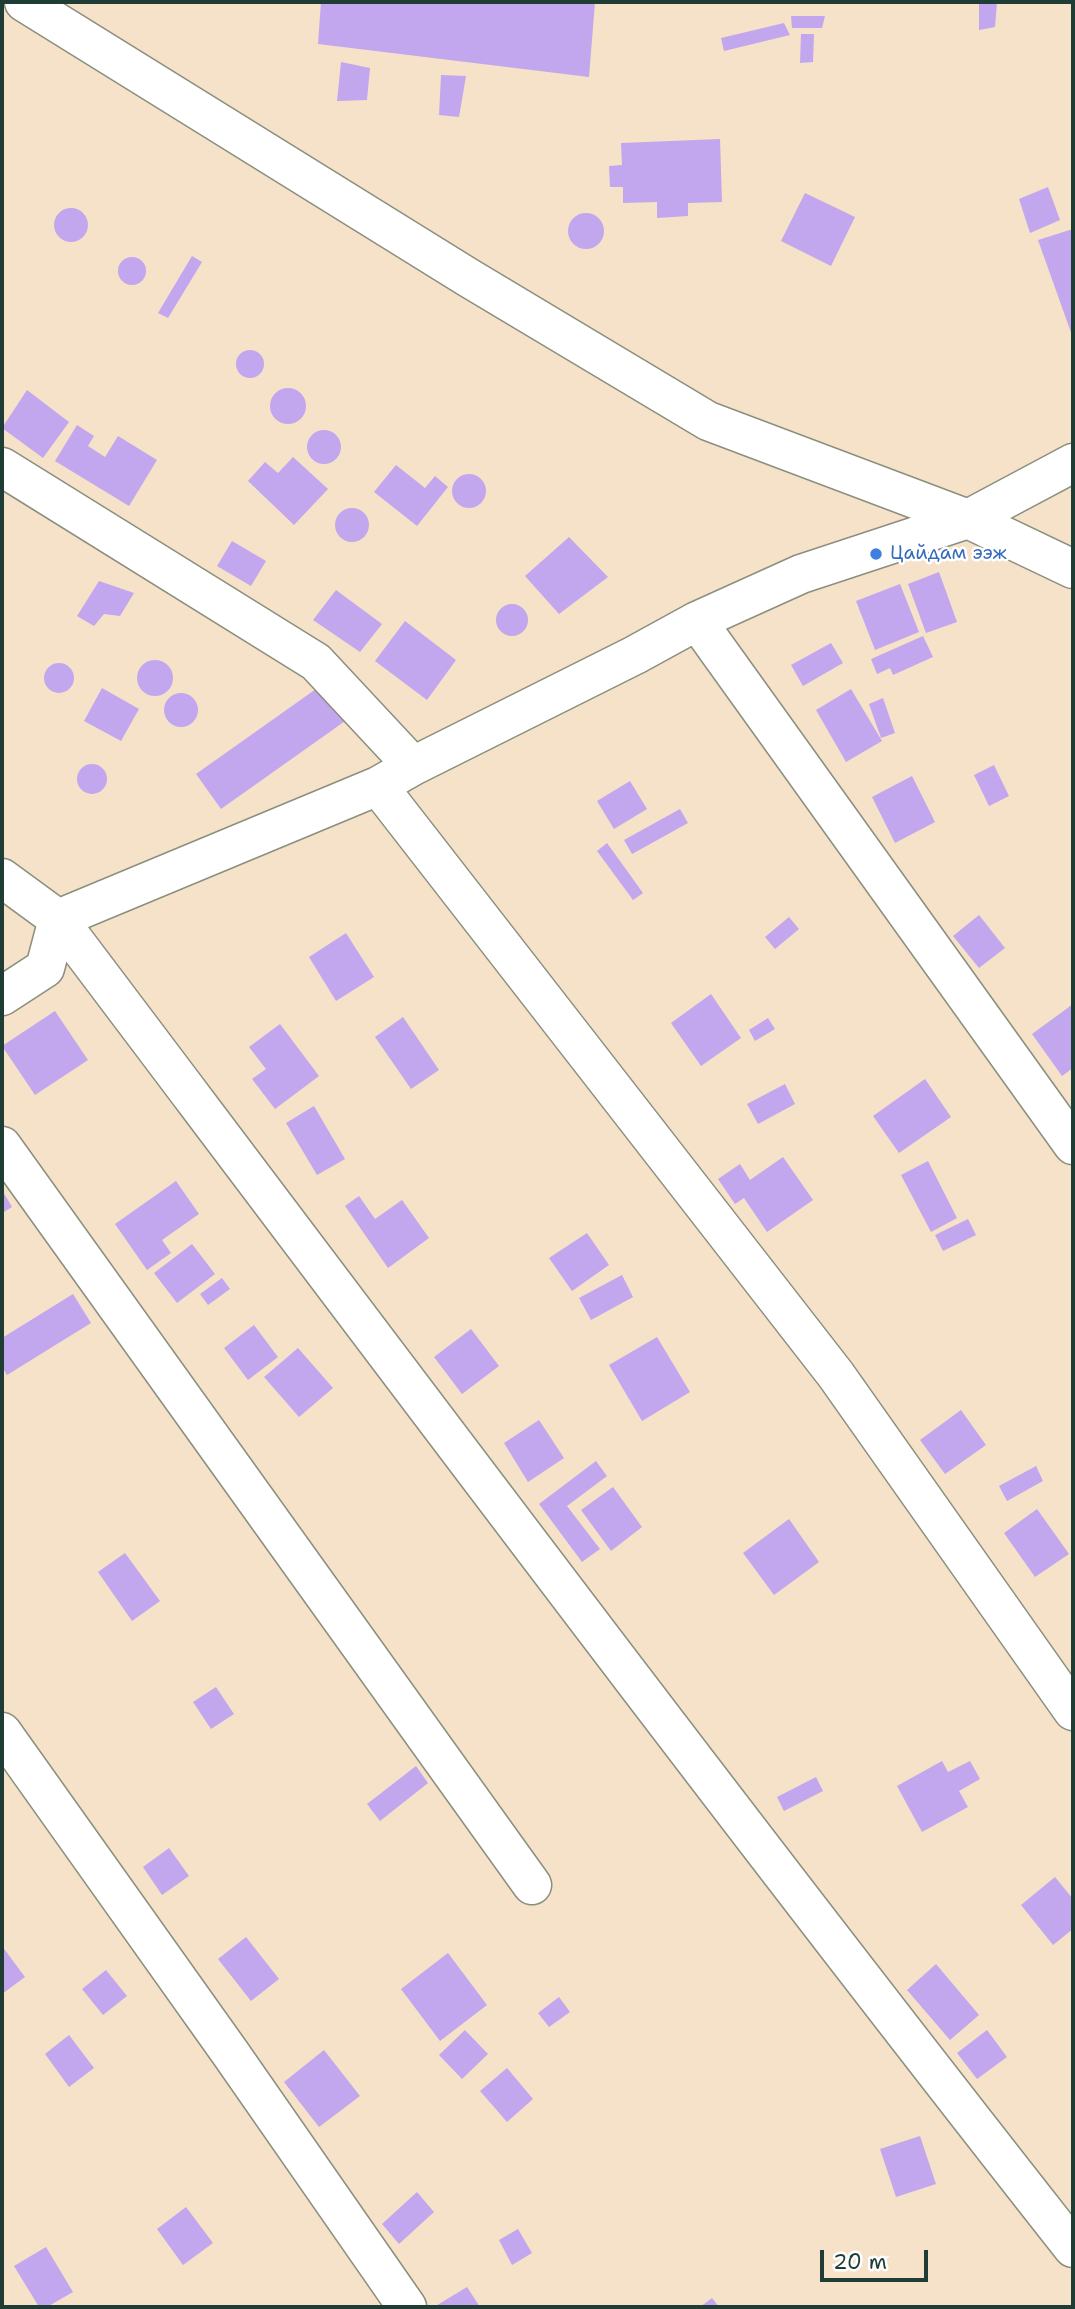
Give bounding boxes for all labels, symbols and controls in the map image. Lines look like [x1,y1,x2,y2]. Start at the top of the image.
place label: Цайдам ээж [890,543,1007,565]
marker: Цайдам ээж [868,546,884,562]
scale bar [823,2236,932,2280]
text: 20 m [833,2248,887,2276]

